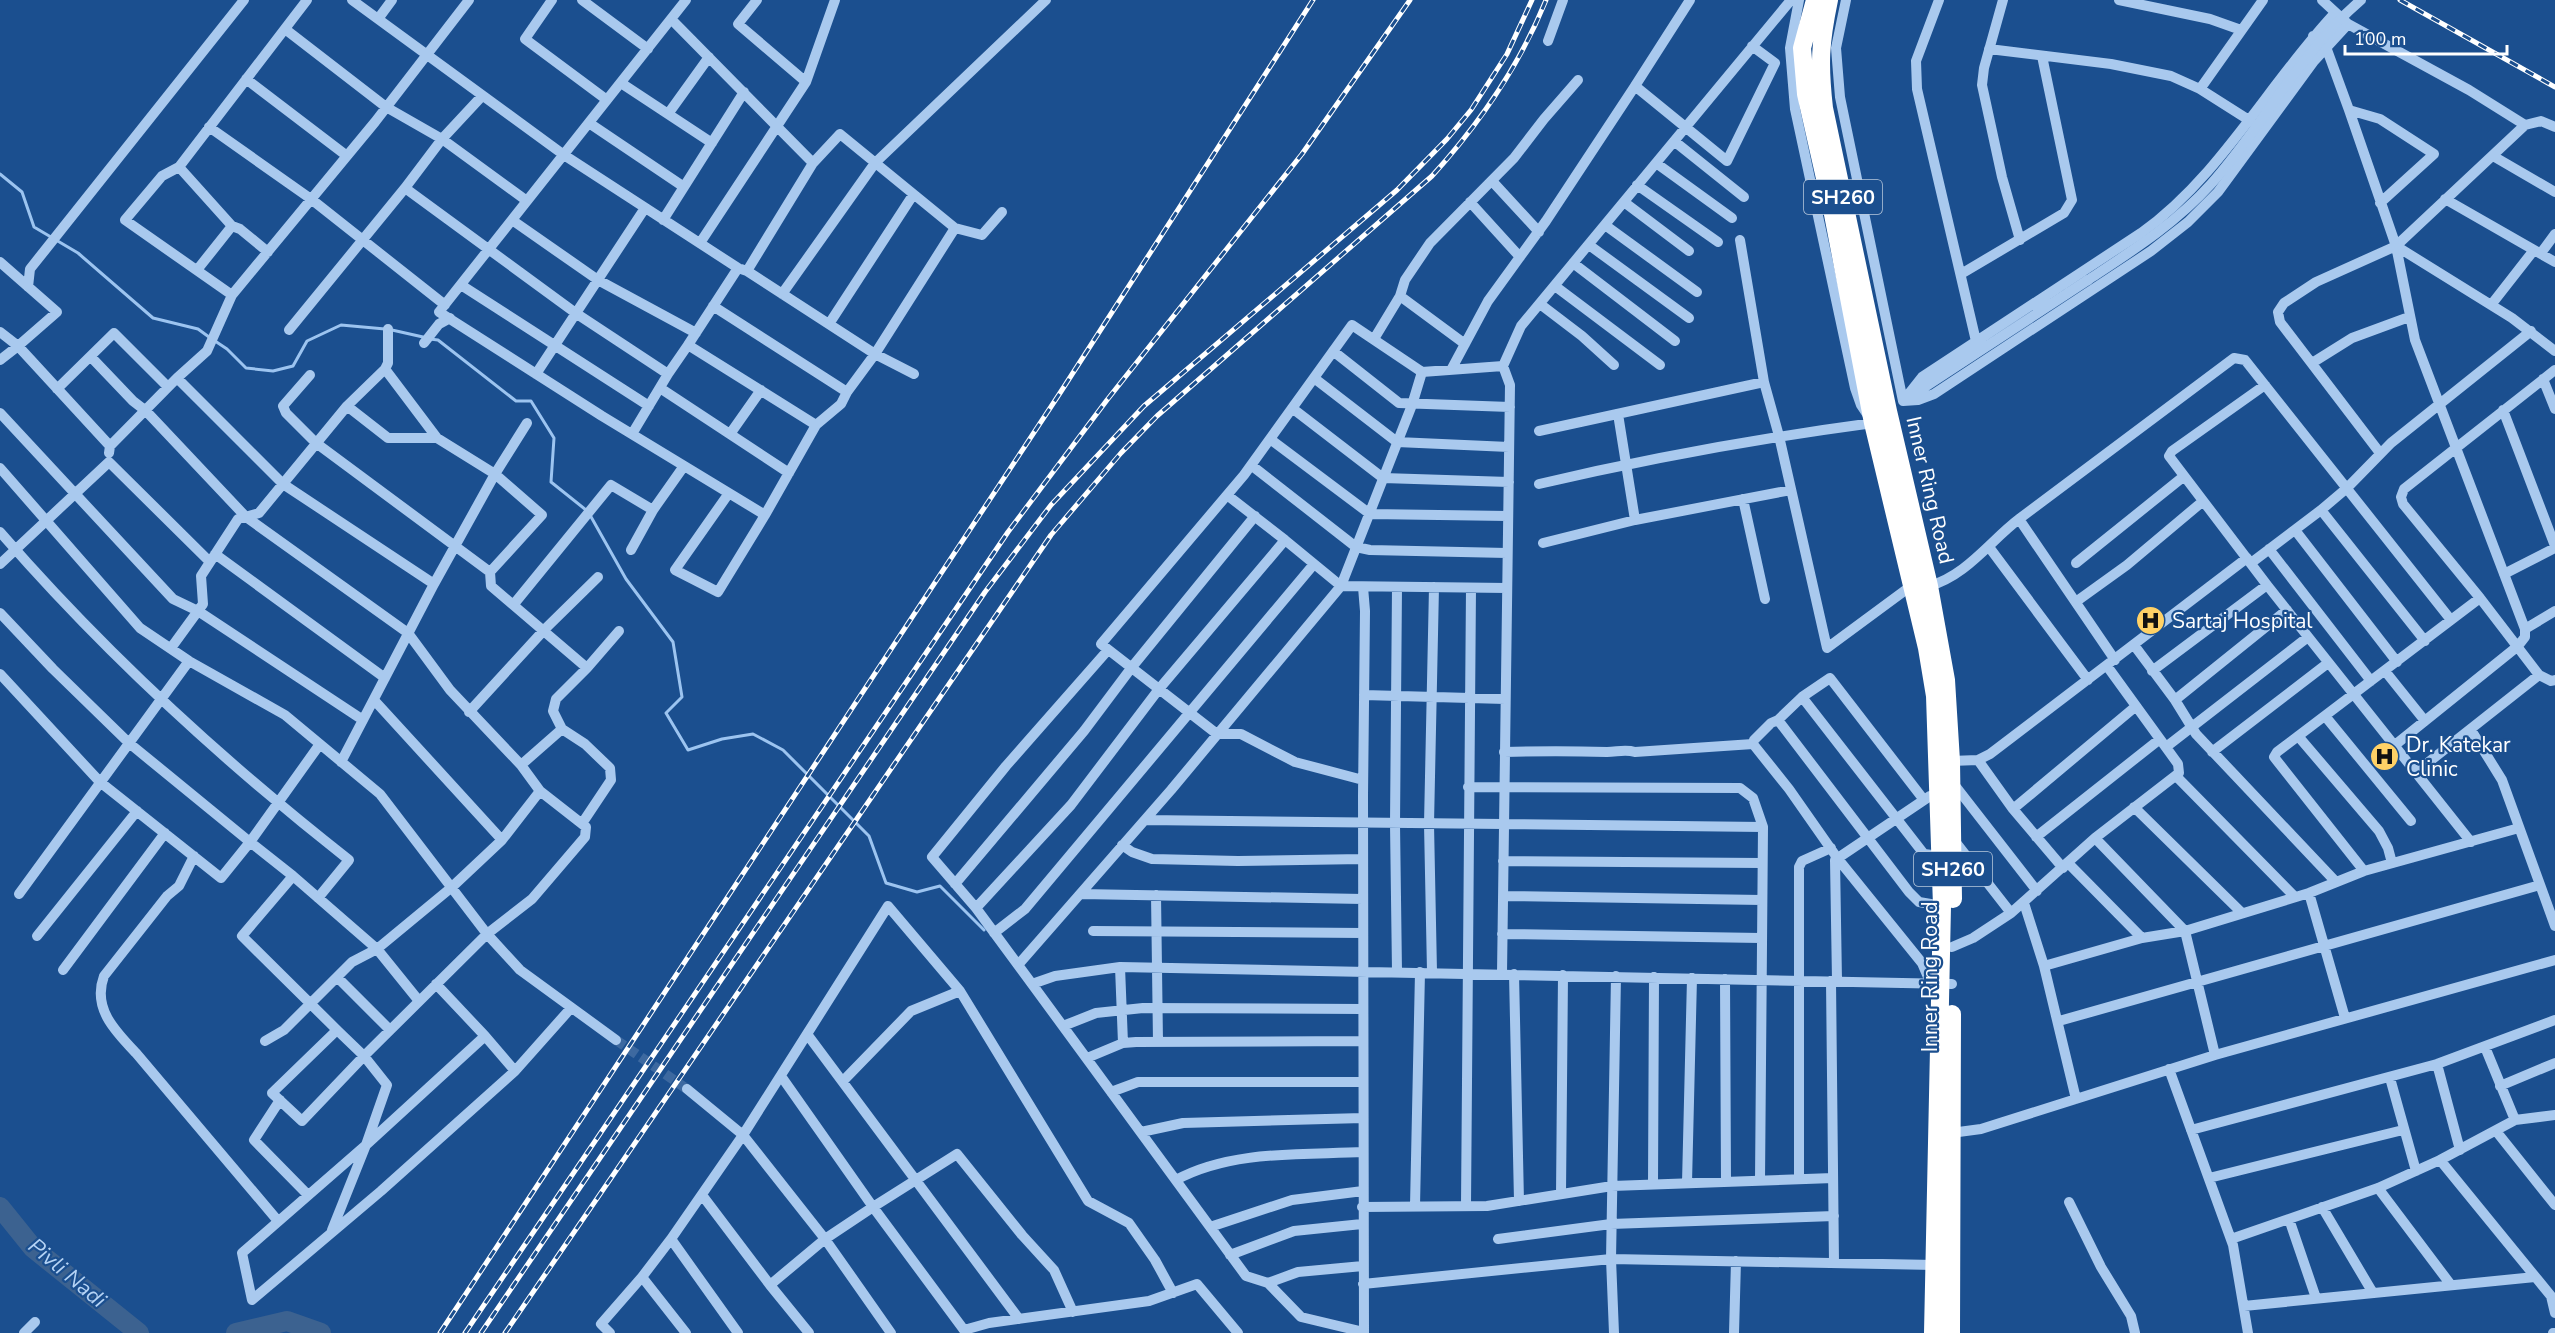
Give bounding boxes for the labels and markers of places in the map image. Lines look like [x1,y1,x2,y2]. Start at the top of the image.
hospital icon: Sartaj Hospital [2135,605,2167,637]
place label: Sartaj Hospital [2172,607,2313,635]
place label: Dr. Katekar Clinic [2406,731,2511,783]
hospital icon: Dr. Katekar Clinic [2369,741,2401,773]

